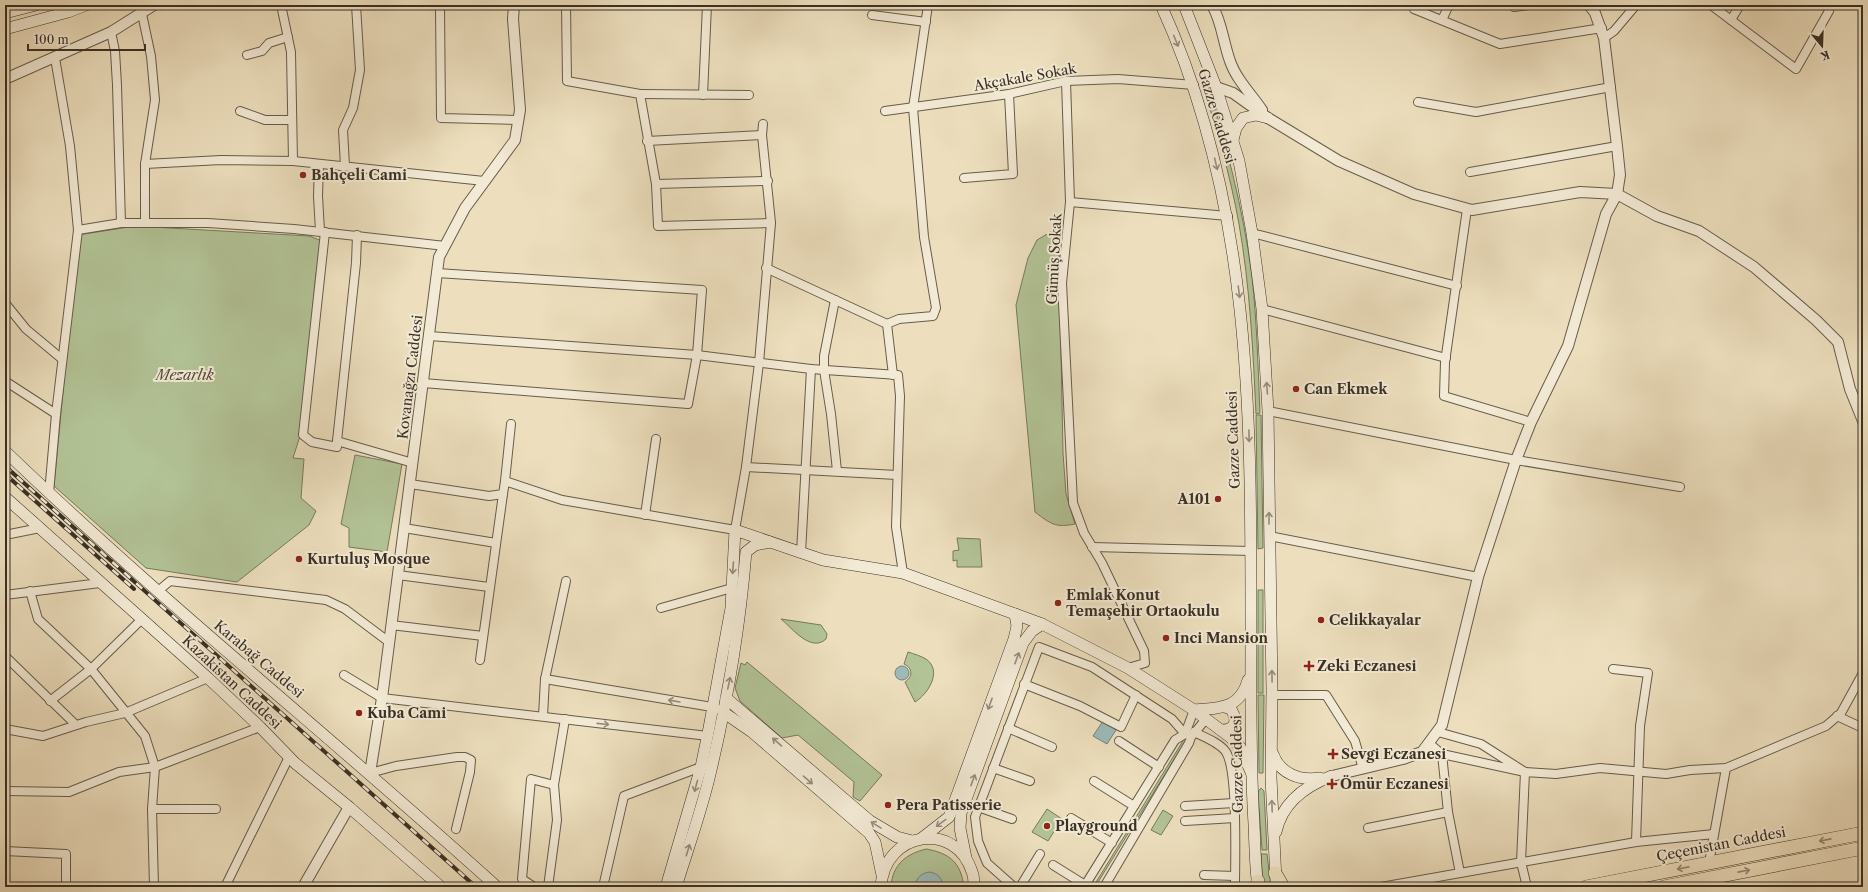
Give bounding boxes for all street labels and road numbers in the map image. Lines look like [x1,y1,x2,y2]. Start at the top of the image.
street label: Akçakale Sokak [971,59,1079,95]
street label: Gazze Caddesi [1194,66,1240,166]
street label: Gümüş Sokak [1043,212,1065,305]
street label: Kovanağzı Caddesi [393,314,427,440]
street label: Gazze Caddesi [1222,391,1244,489]
street label: Karabağ Caddesi [210,616,308,702]
street label: Kazakistan Caddesi [179,631,285,733]
street label: Gazze Caddesi [1227,715,1247,813]
street label: Çeçenistan Caddesi [1655,823,1787,865]

